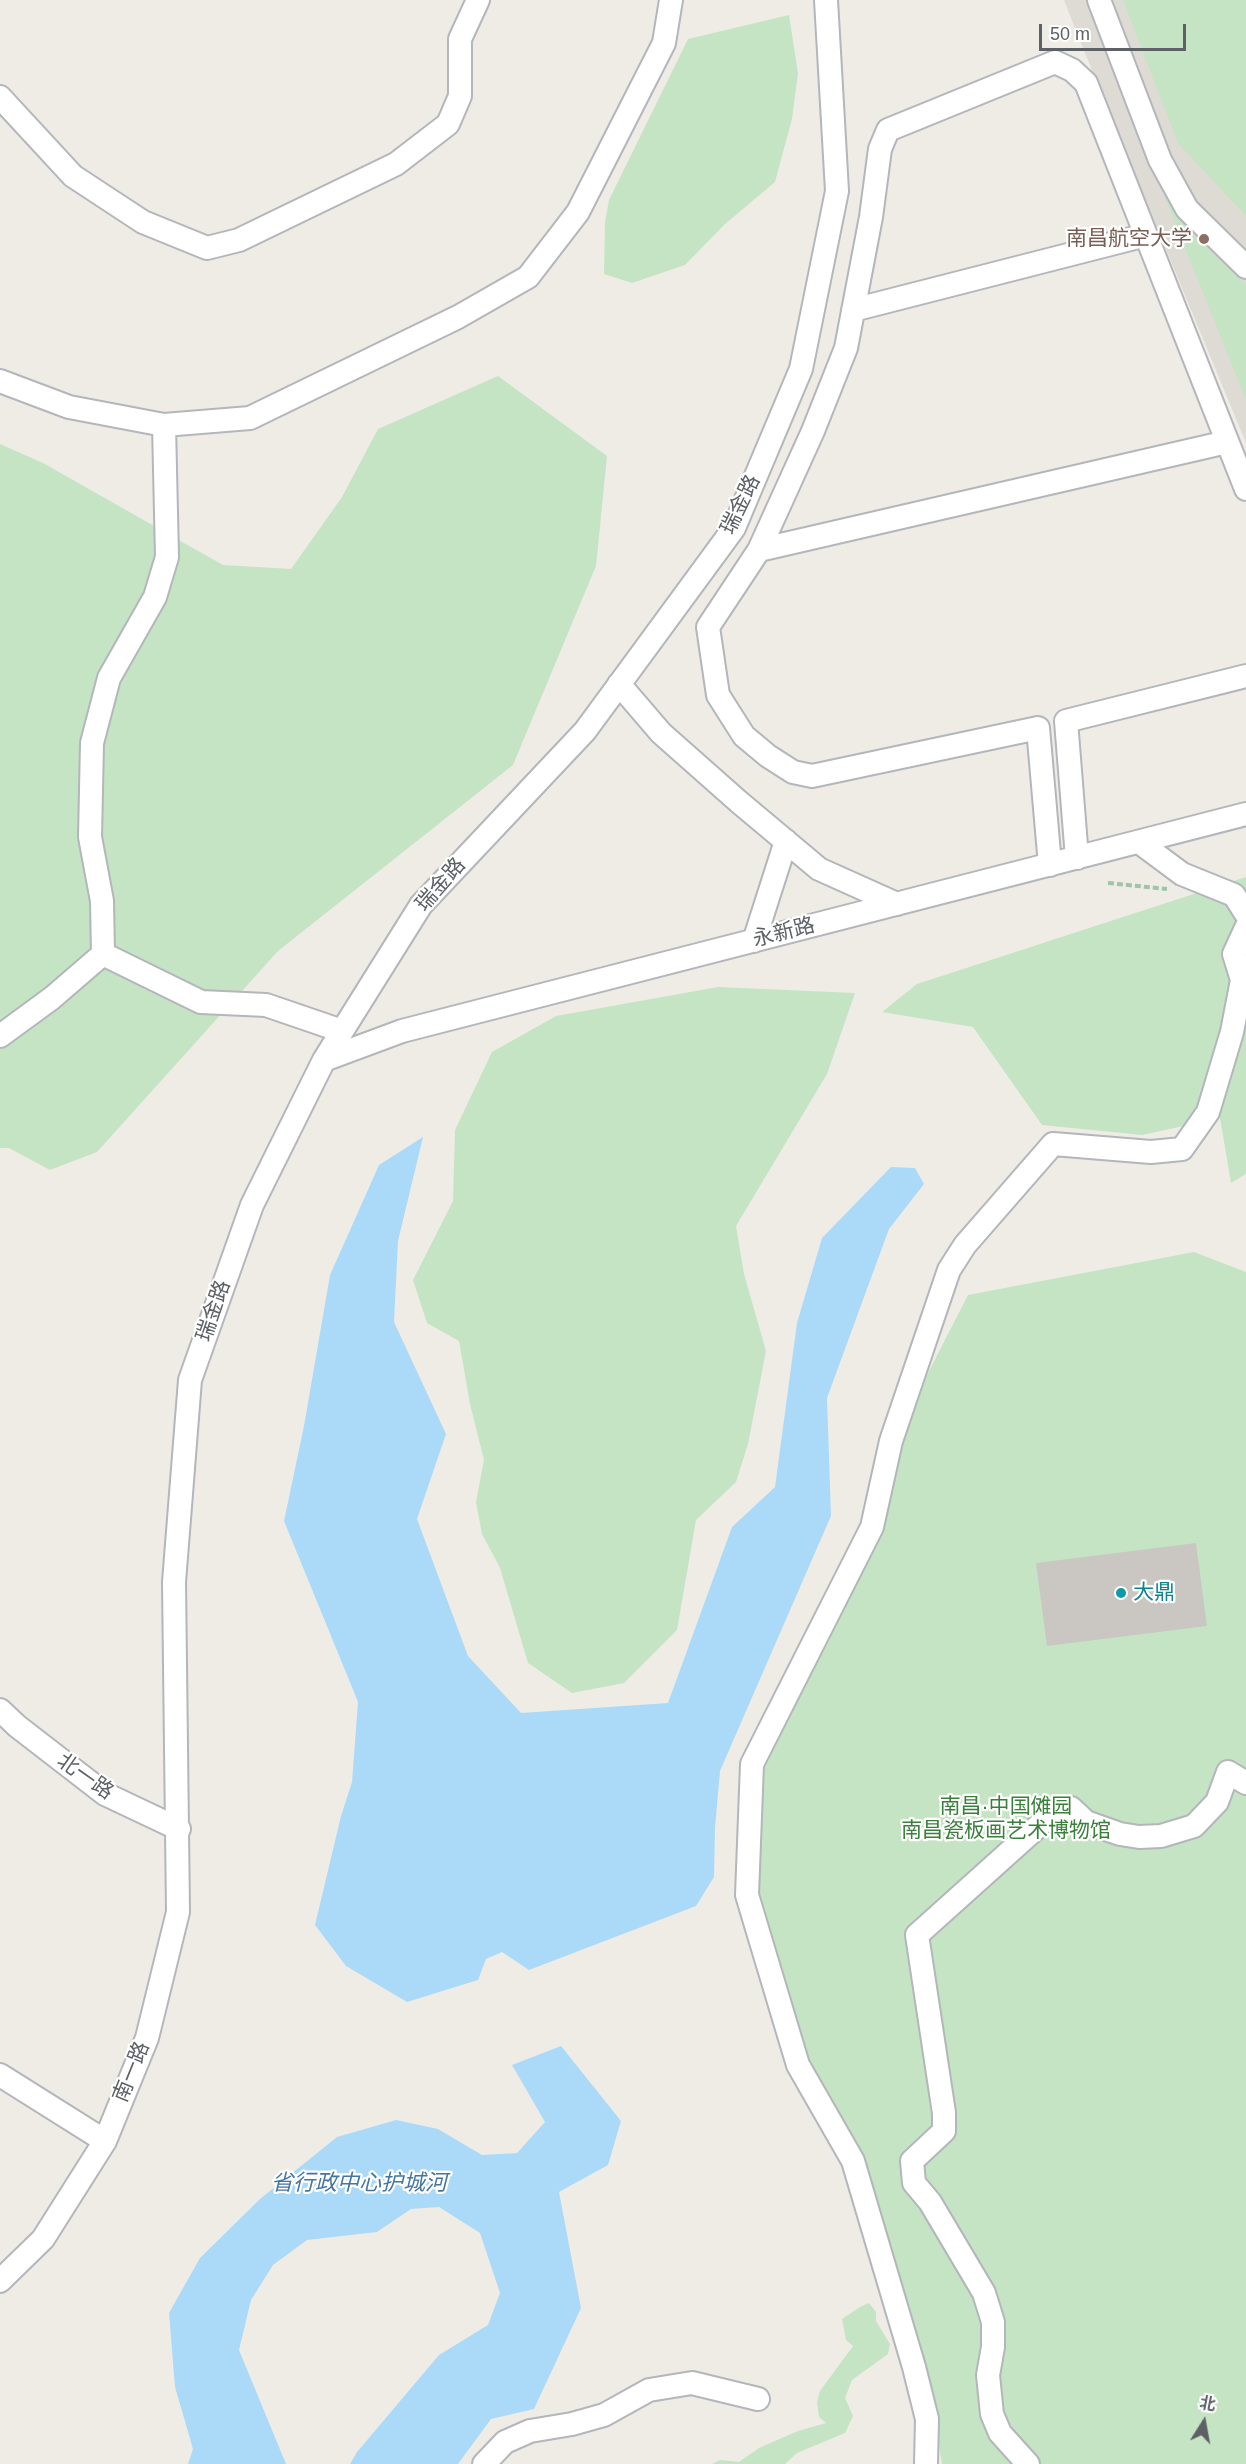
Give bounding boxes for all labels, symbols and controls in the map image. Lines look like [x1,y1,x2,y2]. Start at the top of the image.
scale bar [1042,12,1189,50]
text: 50 m [1050,24,1090,44]
place label: 南昌航空大学 [1066,226,1192,252]
marker: 南昌航空大学 [1197,232,1211,246]
street label: 瑞金路 [716,471,766,539]
street label: 瑞金路 [411,853,471,917]
street label: 永新路 [750,913,818,953]
street label: 瑞金路 [192,1277,236,1345]
place label: 大鼎 [1133,1580,1175,1606]
marker: 大鼎 [1114,1586,1128,1600]
street label: 北一路 [52,1749,118,1805]
park label: 南昌·中国傩园 南昌瓷板画艺术博物馆 [901,1794,1111,1844]
street label: 南一路 [109,2038,155,2106]
water label: 省行政中心护城河 [271,2171,447,2197]
north arrow [1174,2392,1234,2452]
text: 北 [1198,2394,1217,2414]

